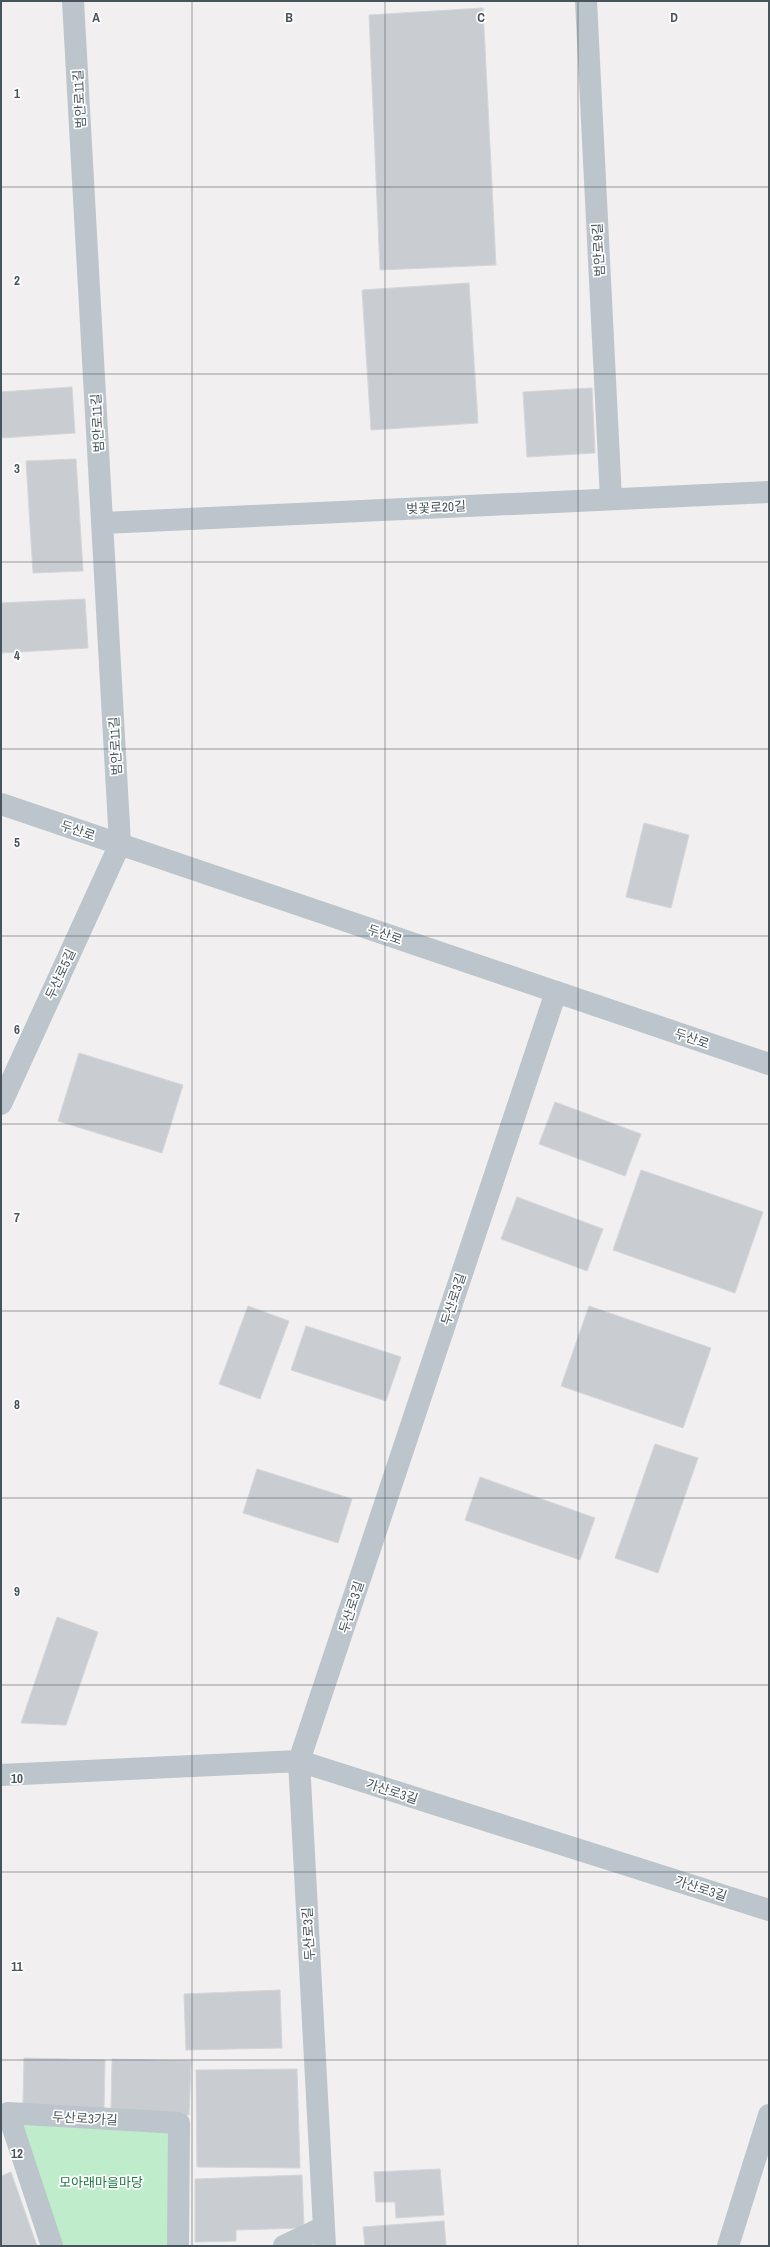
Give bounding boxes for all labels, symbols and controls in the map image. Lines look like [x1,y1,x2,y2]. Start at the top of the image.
text: A [92,9,100,26]
text: B [285,9,293,26]
text: C [477,9,485,26]
text: D [670,9,678,26]
street label: 범안로11길 [69,69,90,129]
text: 1 [14,85,20,102]
street label: 범안로9길 [589,223,608,277]
text: 2 [14,272,20,289]
street label: 범안로11길 [87,393,108,453]
text: 3 [14,460,20,477]
street label: 벚꽃로20길 [406,497,466,518]
text: 4 [14,647,20,664]
street label: 범안로11길 [105,716,126,776]
street label: 두산로 [58,817,98,844]
text: 5 [14,834,20,851]
street label: 두산로 [365,921,405,948]
street label: 두산로5길 [41,946,80,1002]
text: 6 [14,1021,20,1038]
street label: 두산로 [672,1025,712,1052]
text: 7 [14,1209,20,1226]
street label: 두산로3길 [437,1271,470,1327]
text: 8 [14,1396,20,1413]
street label: 두산로3길 [335,1579,368,1635]
text: 9 [14,1583,20,1600]
text: 10 [11,1770,23,1787]
street label: 가산로3길 [364,1775,420,1808]
street label: 가산로3길 [673,1872,729,1905]
street label: 두산로3길 [299,1907,318,1961]
text: 11 [11,1958,23,1975]
street label: 두산로3가길 [52,2108,118,2129]
text: 12 [11,2145,23,2162]
park label: 모아래마을마당 [59,2174,143,2191]

